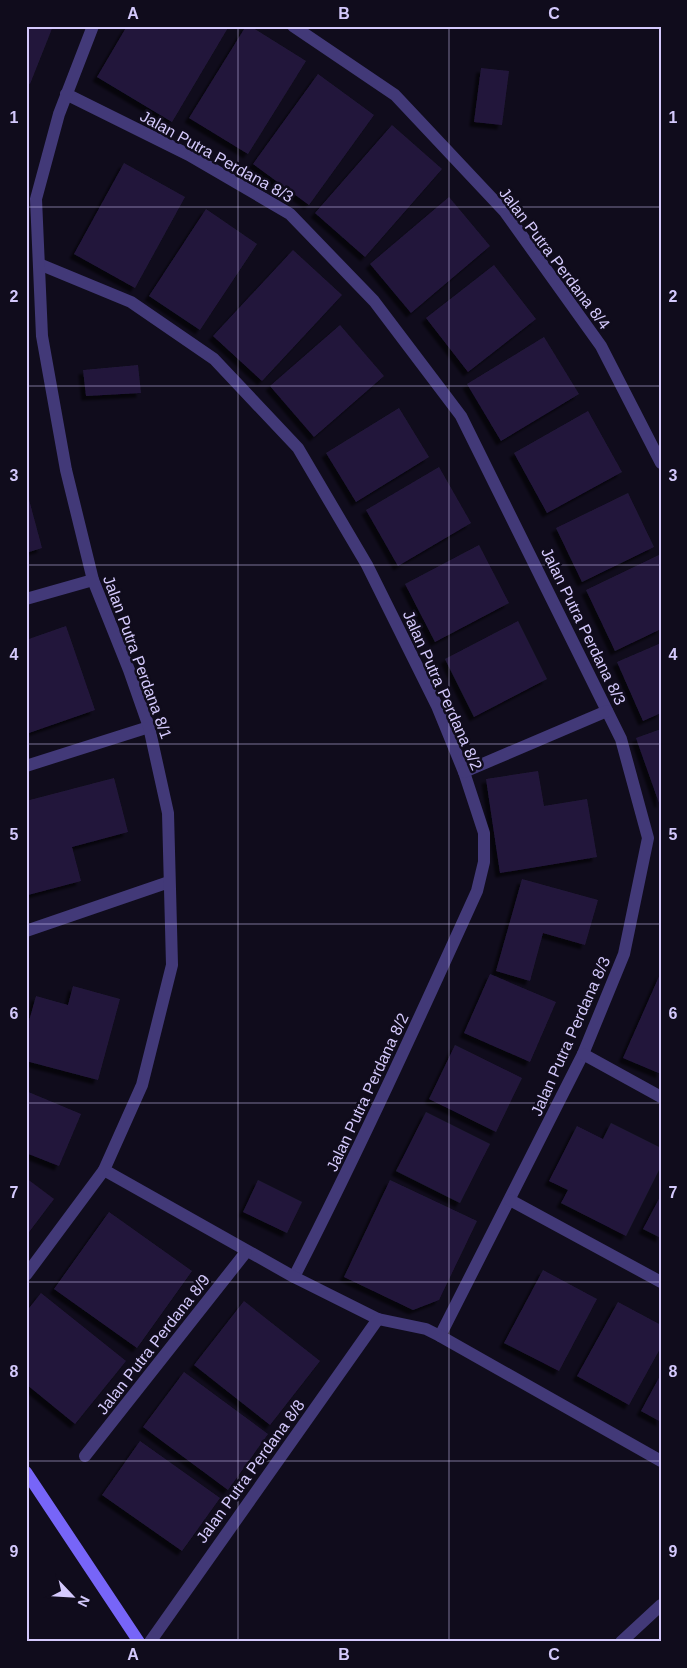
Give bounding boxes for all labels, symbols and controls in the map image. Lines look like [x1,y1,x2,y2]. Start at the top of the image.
text: A [127,5,139,22]
text: B [338,5,350,22]
text: C [548,5,560,22]
street label: Jalan Putra Perdana 8/3 [137,107,296,206]
text: 1 [10,109,19,126]
text: 1 [669,109,678,126]
street label: Jalan Putra Perdana 8/4 [496,184,613,332]
text: 2 [10,288,19,305]
text: 2 [669,288,678,305]
text: 3 [10,467,19,484]
text: 3 [669,467,678,484]
street label: Jalan Putra Perdana 8/3 [538,545,629,708]
street label: Jalan Putra Perdana 8/1 [100,573,175,741]
street label: Jalan Putra Perdana 8/2 [400,608,485,773]
text: 4 [10,646,19,663]
text: 4 [669,646,678,663]
text: 5 [10,826,19,843]
text: 5 [669,826,678,843]
street label: Jalan Putra Perdana 8/3 [528,954,613,1118]
text: 6 [10,1005,19,1022]
text: 6 [669,1005,678,1022]
street label: Jalan Putra Perdana 8/2 [323,1010,412,1174]
text: 7 [10,1184,19,1201]
text: 7 [669,1184,678,1201]
street label: Jalan Putra Perdana 8/9 [94,1271,213,1418]
text: 8 [10,1363,19,1380]
text: 8 [669,1363,678,1380]
street label: Jalan Putra Perdana 8/8 [193,1396,308,1546]
text: 9 [10,1543,19,1560]
text: 9 [669,1543,678,1560]
north arrow [48,1570,98,1620]
text: N [74,1594,93,1609]
text: A [127,1646,139,1663]
text: B [338,1646,350,1663]
text: C [548,1646,560,1663]

